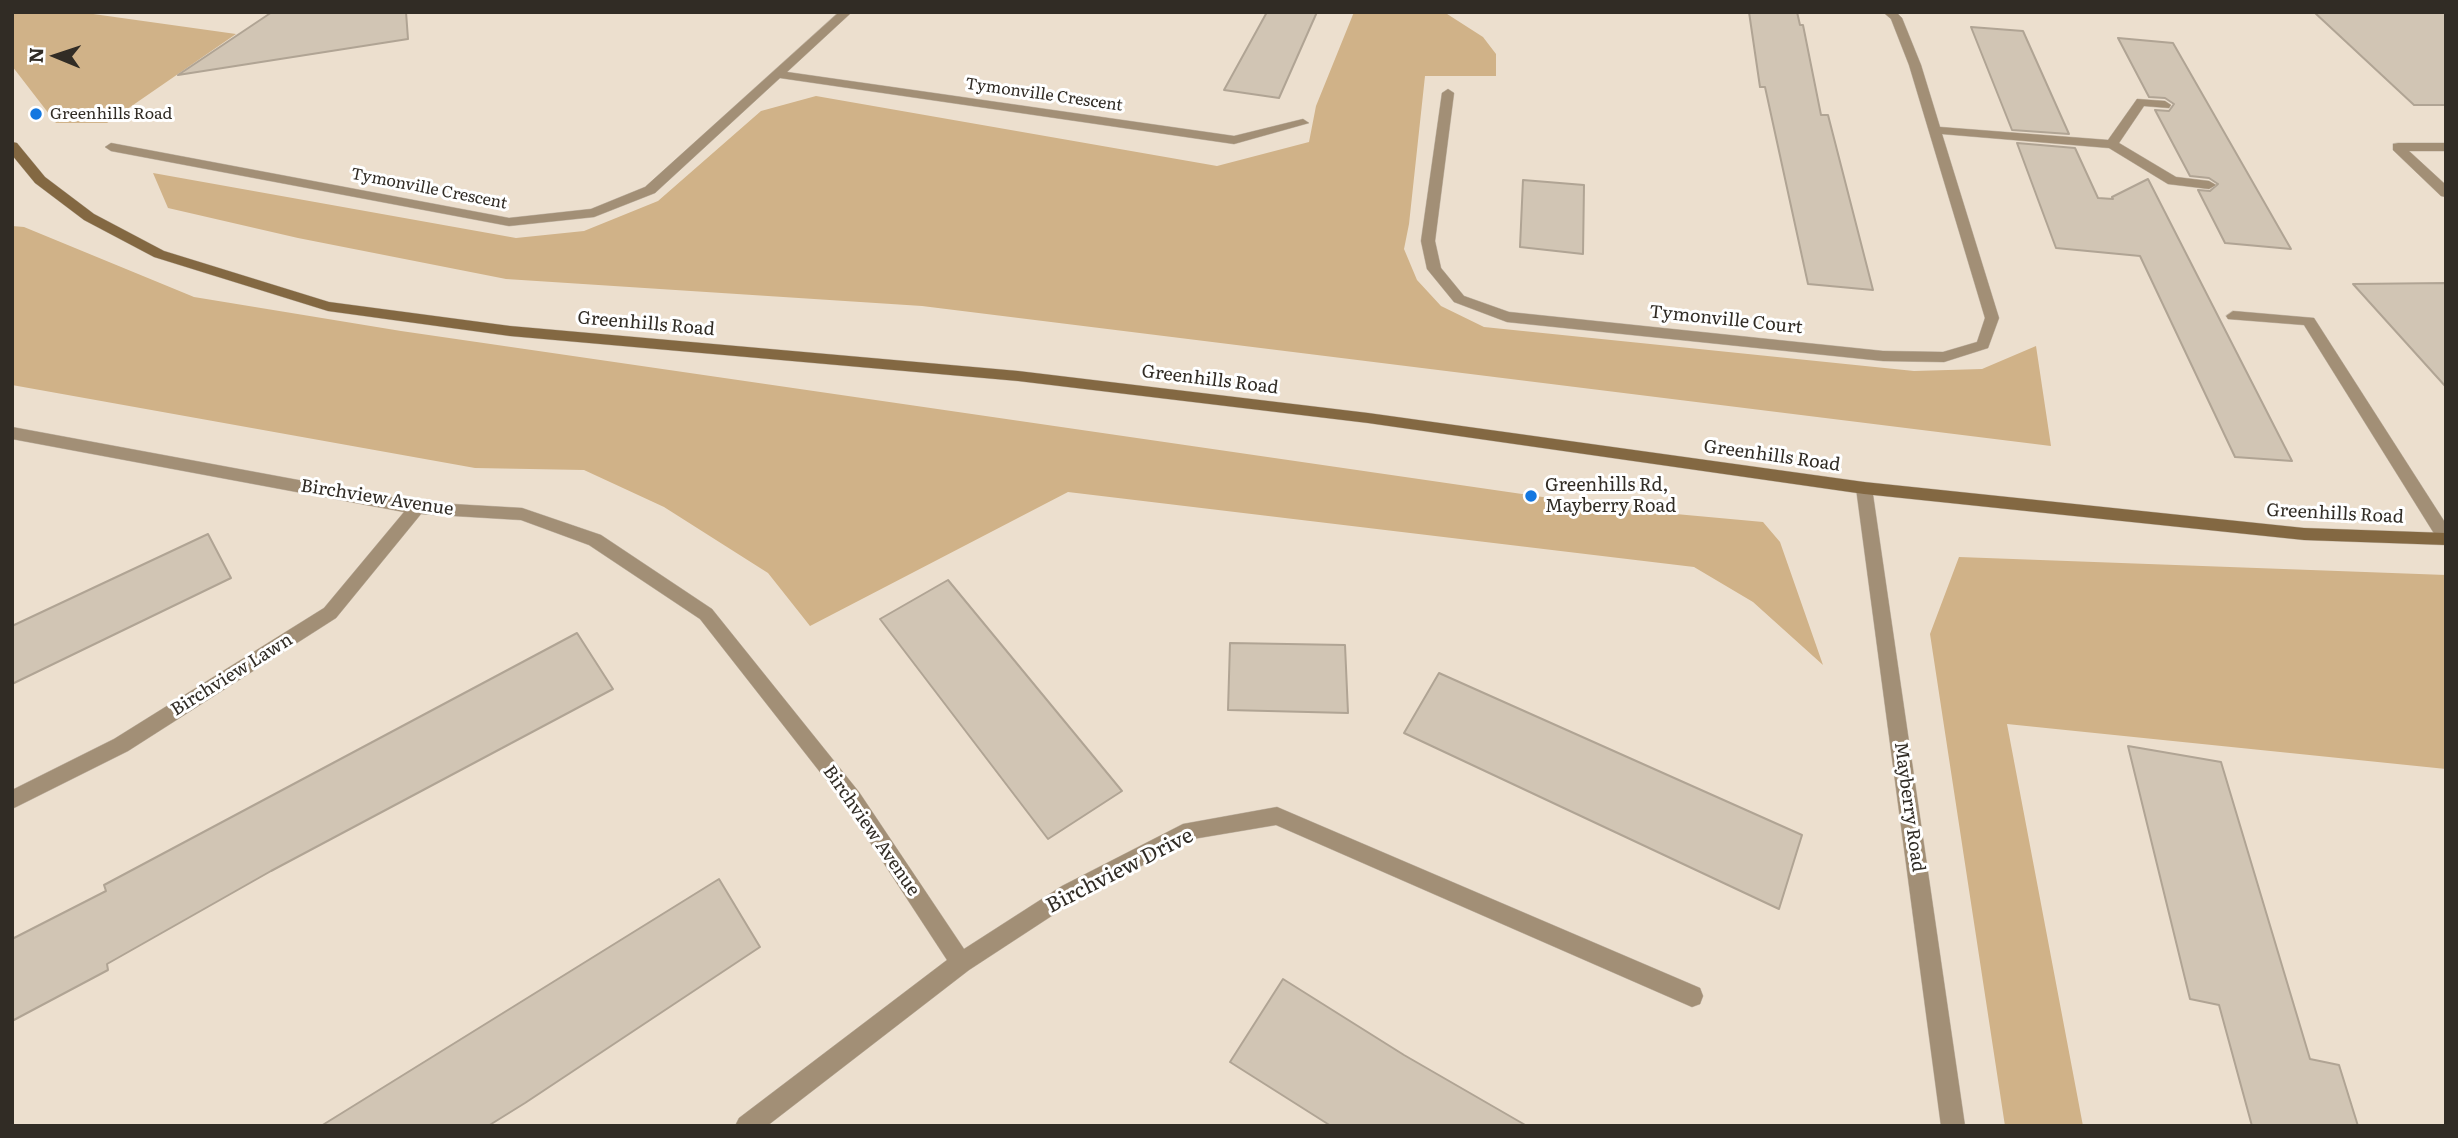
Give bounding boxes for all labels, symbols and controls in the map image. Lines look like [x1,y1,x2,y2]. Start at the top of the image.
north arrow [21,21,91,91]
text: N [21,47,49,64]
street label: Tymonville Crescent [964,74,1124,116]
place label: Greenhills Road [50,104,172,124]
marker: Greenhills Road [28,106,44,122]
street label: Tymonville Crescent [349,164,509,214]
street label: Tymonville Court [1648,301,1804,339]
street label: Greenhills Road [576,307,716,341]
street label: Greenhills Road [1140,361,1280,399]
street label: Greenhills Road [1702,436,1842,476]
street label: Birchview Avenue [299,475,455,521]
place label: Greenhills Rd, Mayberry Road [1545,475,1676,518]
marker: Greenhills Rd, Mayberry Road [1523,488,1539,504]
street label: Greenhills Road [2266,500,2404,528]
street label: Birchview Lawn [167,629,297,721]
street label: Mayberry Road [1889,741,1929,873]
street label: Birchview Avenue [818,762,924,900]
street label: Birchview Drive [1042,823,1198,919]

